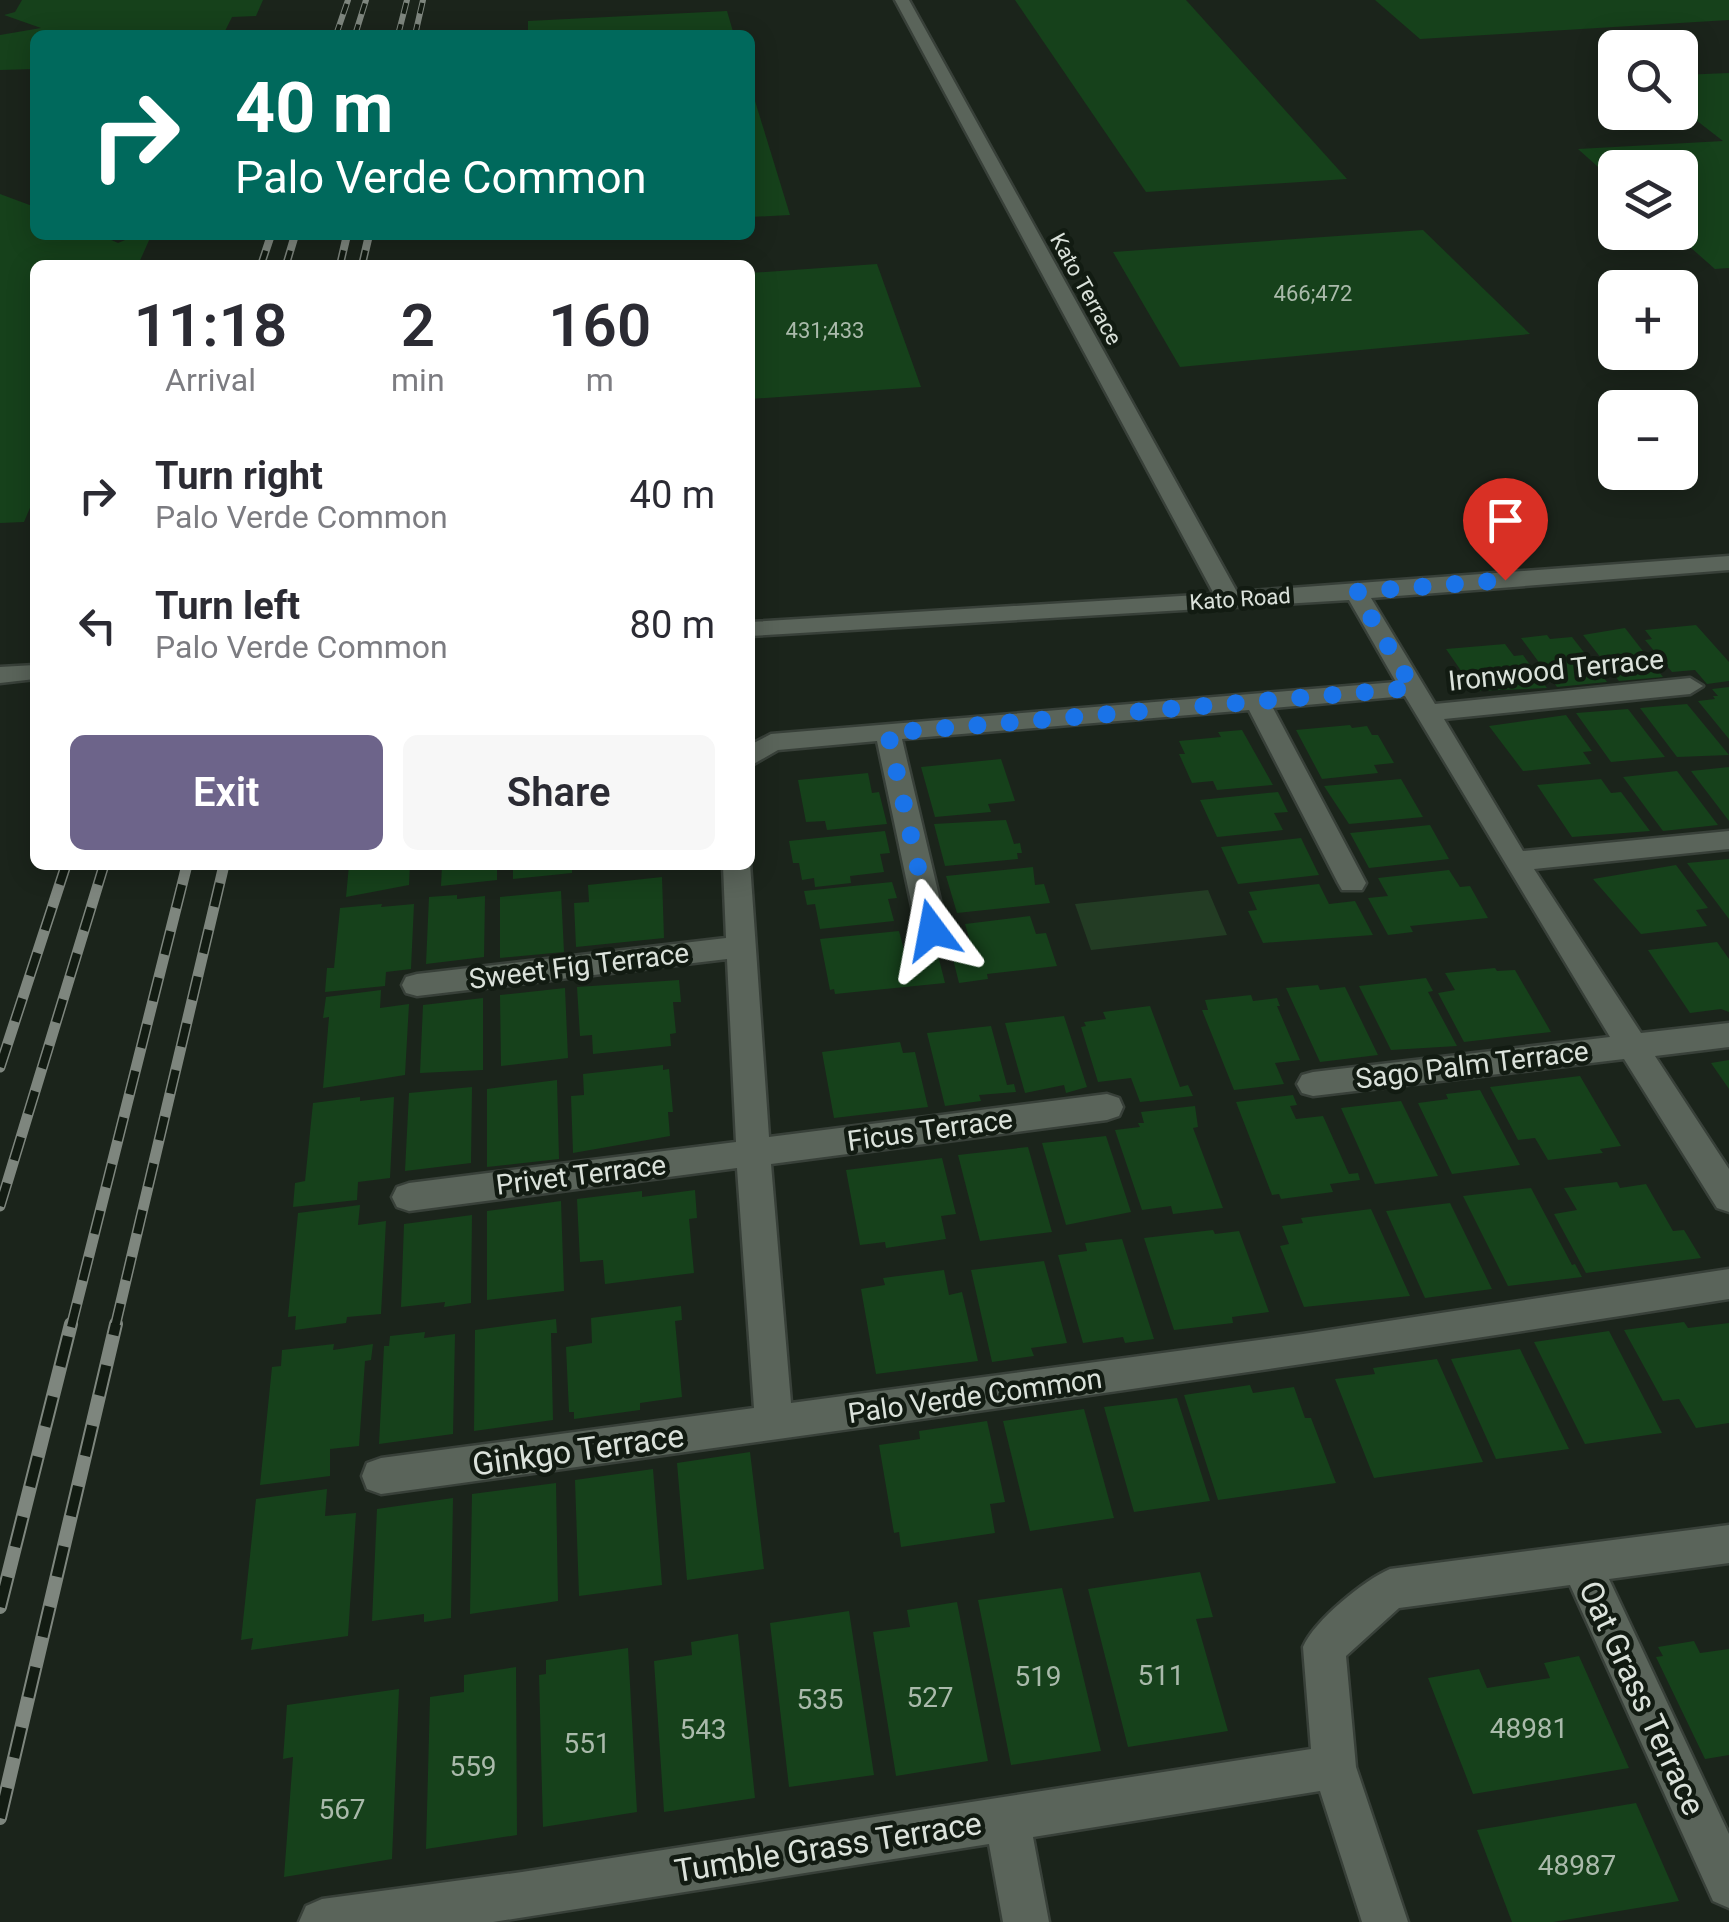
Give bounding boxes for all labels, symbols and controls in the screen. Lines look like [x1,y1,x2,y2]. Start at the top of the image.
map controls [1598,30,1698,490]
button: search [1598,30,1698,130]
text: 40 m [235,67,393,149]
icon: right [70,70,200,200]
button: layers [1598,150,1698,250]
text: Palo Verde Common [235,151,647,204]
street label: Kato Terrace [1045,229,1127,349]
button: + [1598,270,1698,370]
house number: 466;472 [1274,281,1352,306]
text: 11:18 [134,290,287,361]
text: 2 [401,290,435,361]
text: 160 [548,290,651,361]
house number: 431;433 [786,318,864,343]
text: Arrival [165,361,256,399]
text: min [391,361,445,399]
text: m [586,361,614,399]
button: − [1598,390,1698,490]
text: Turn right [155,454,323,498]
icon: right [70,468,125,523]
text: 40 m [630,473,715,517]
pin [1463,478,1548,581]
icon: arrive [1478,493,1533,548]
text: Palo Verde Common [155,498,448,536]
street label: Kato Road [1189,583,1291,615]
text: Turn left [155,584,300,628]
icon: left [70,598,125,653]
text: 80 m [630,603,715,647]
text: Palo Verde Common [155,628,448,666]
street label: Ironwood Terrace [1446,642,1666,698]
button: Exit [70,735,383,850]
button: Share [403,735,715,850]
position arrow [880,878,984,982]
street label: Sweet Fig Terrace [467,936,691,996]
street label: Sago Palm Terrace [1354,1034,1590,1096]
street label: Ficus Terrace [845,1102,1015,1158]
street label: Privet Terrace [494,1148,668,1202]
street label: Palo Verde Common [846,1362,1104,1430]
street label: Ginkgo Terrace [470,1416,686,1484]
street label: Oat Grass Terrace [1571,1575,1713,1821]
house number: 511 [1137,1659,1185,1692]
house number: 519 [1014,1660,1062,1693]
house number: 527 [906,1681,954,1714]
house number: 535 [796,1683,844,1716]
house number: 48981 [1490,1712,1568,1745]
house number: 543 [679,1713,727,1746]
house number: 551 [563,1727,611,1760]
house number: 559 [449,1750,497,1783]
house number: 567 [318,1793,366,1826]
street label: Tumble Grass Terrace [672,1804,984,1890]
house number: 48987 [1538,1849,1616,1882]

